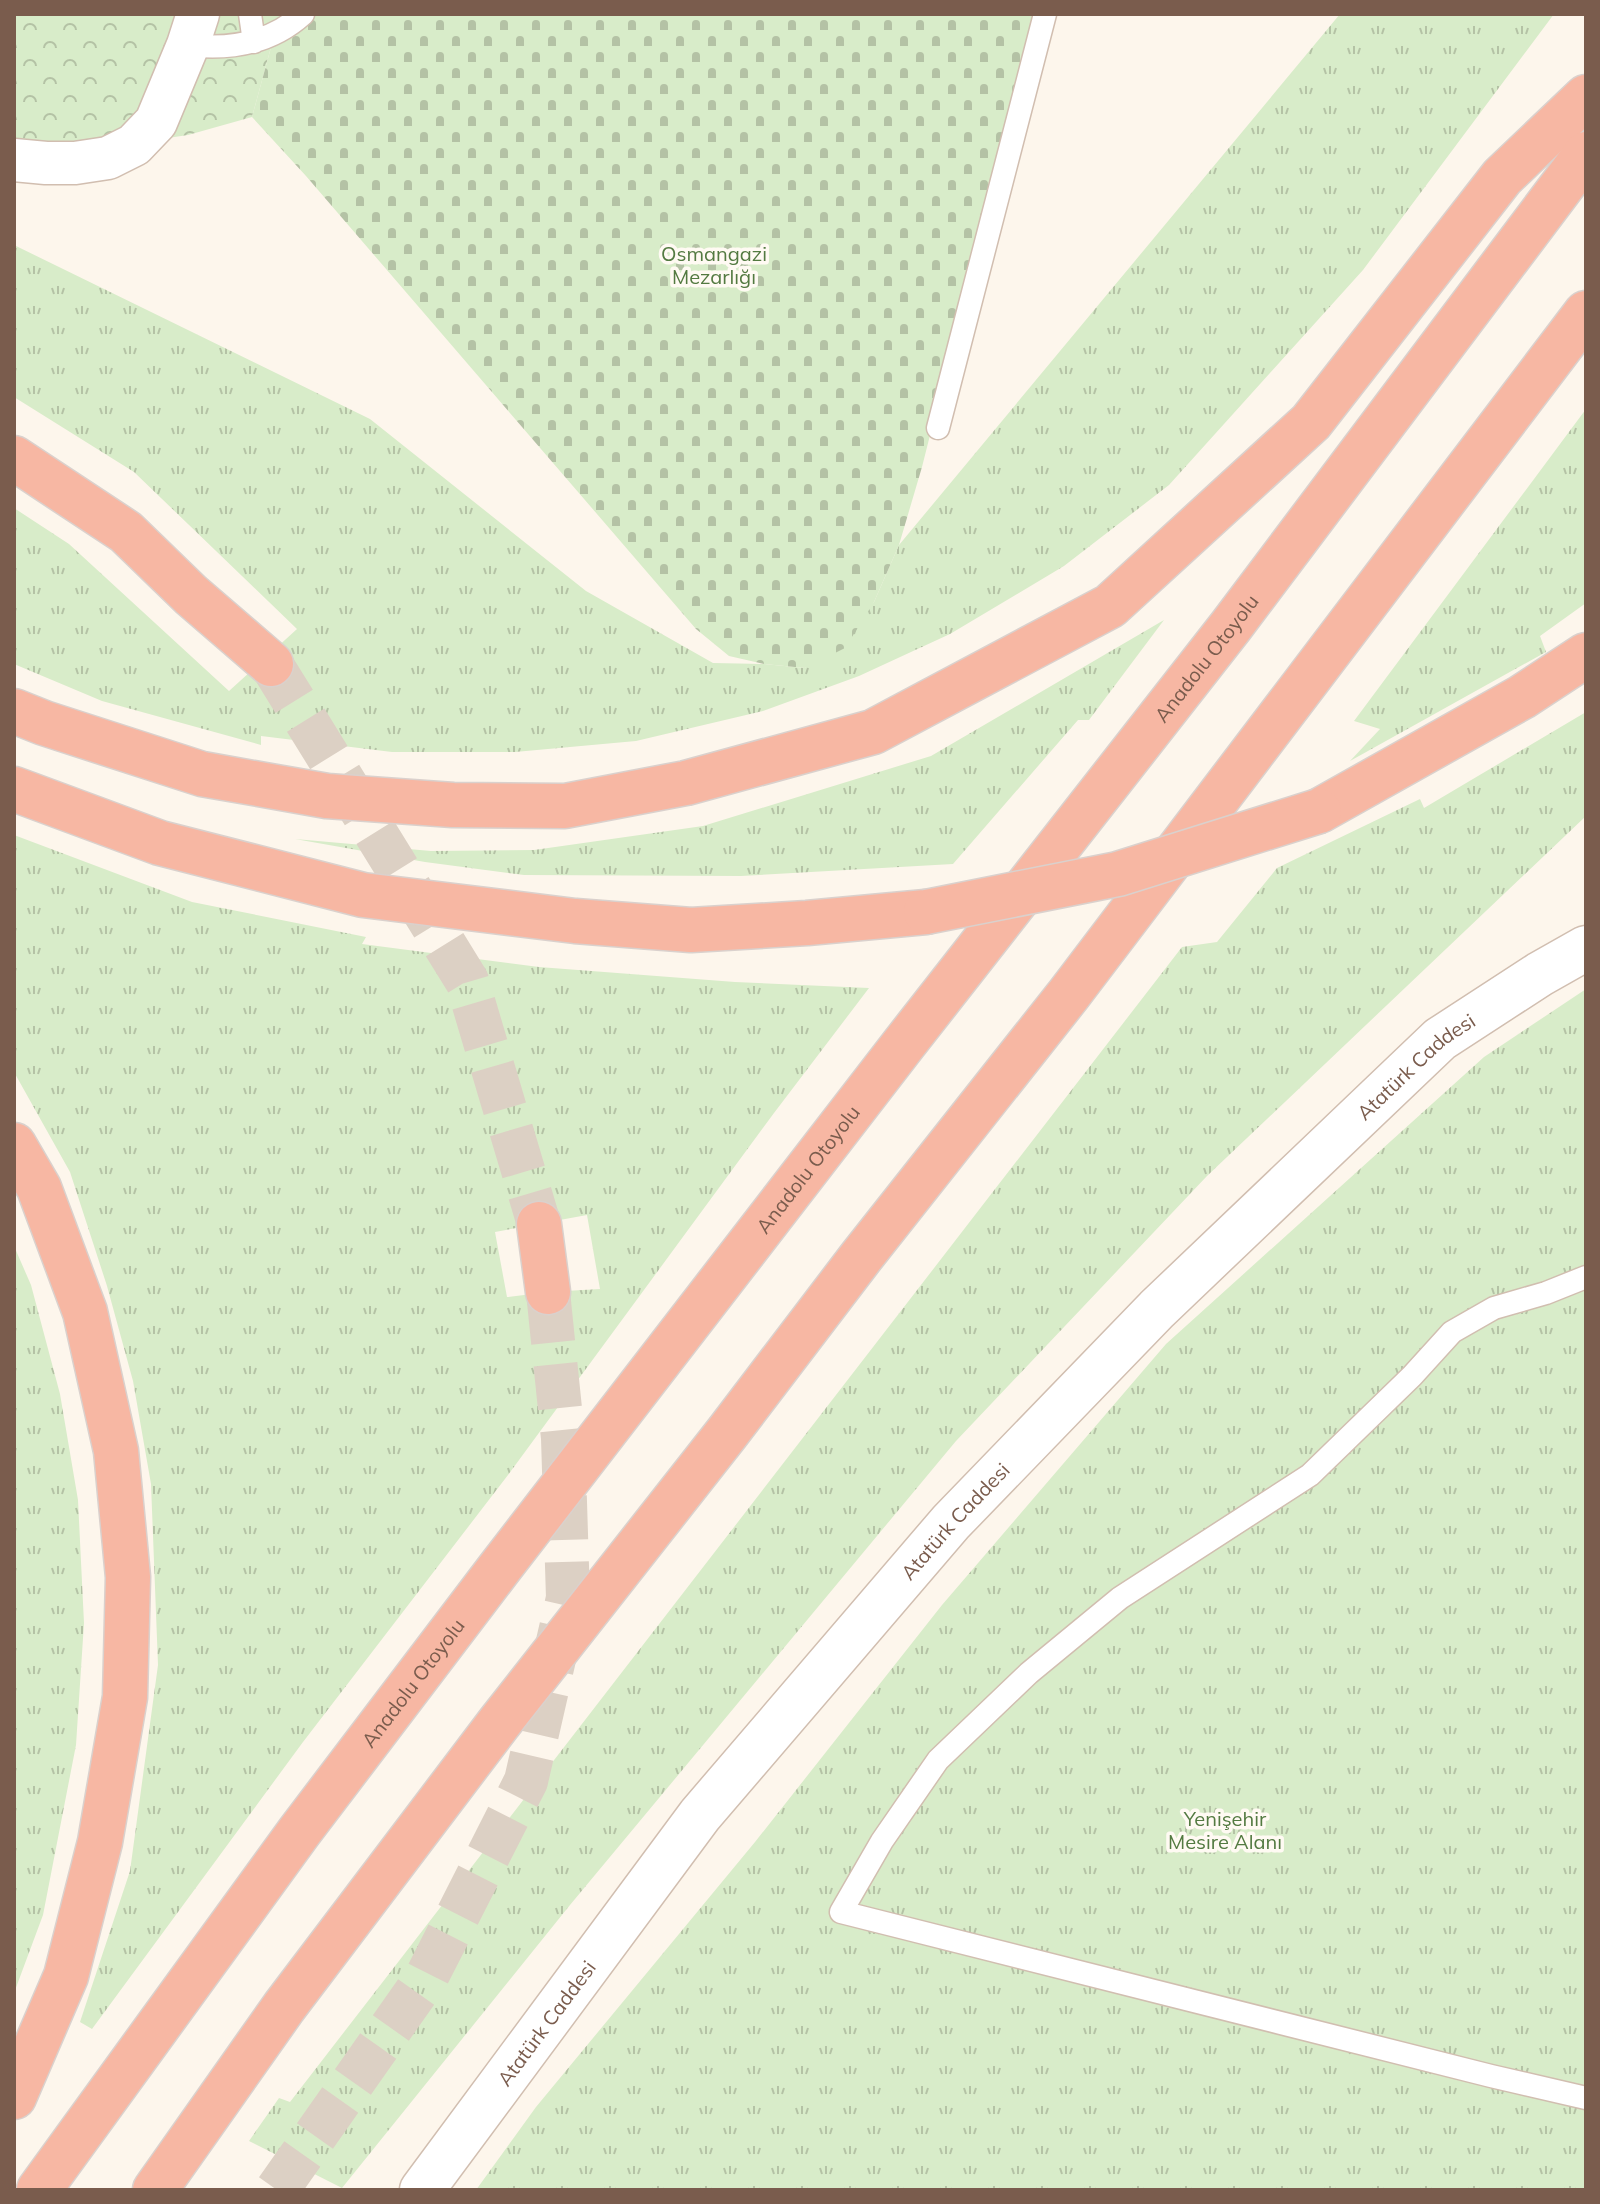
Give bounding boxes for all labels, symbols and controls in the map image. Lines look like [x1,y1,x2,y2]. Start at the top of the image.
park label: Osmangazi Mezarlığı [661,241,767,289]
street label: Anadolu Otoyolu [1148,589,1263,727]
street label: Atatürk Caddesi [1351,1007,1479,1125]
street label: Anadolu Otoyolu [750,1100,865,1238]
street label: Atatürk Caddesi [895,1457,1014,1584]
street label: Anadolu Otoyolu [356,1613,469,1752]
park label: Yenişehir Mesire Alanı [1168,1806,1282,1854]
street label: Atatürk Caddesi [491,1955,601,2091]

